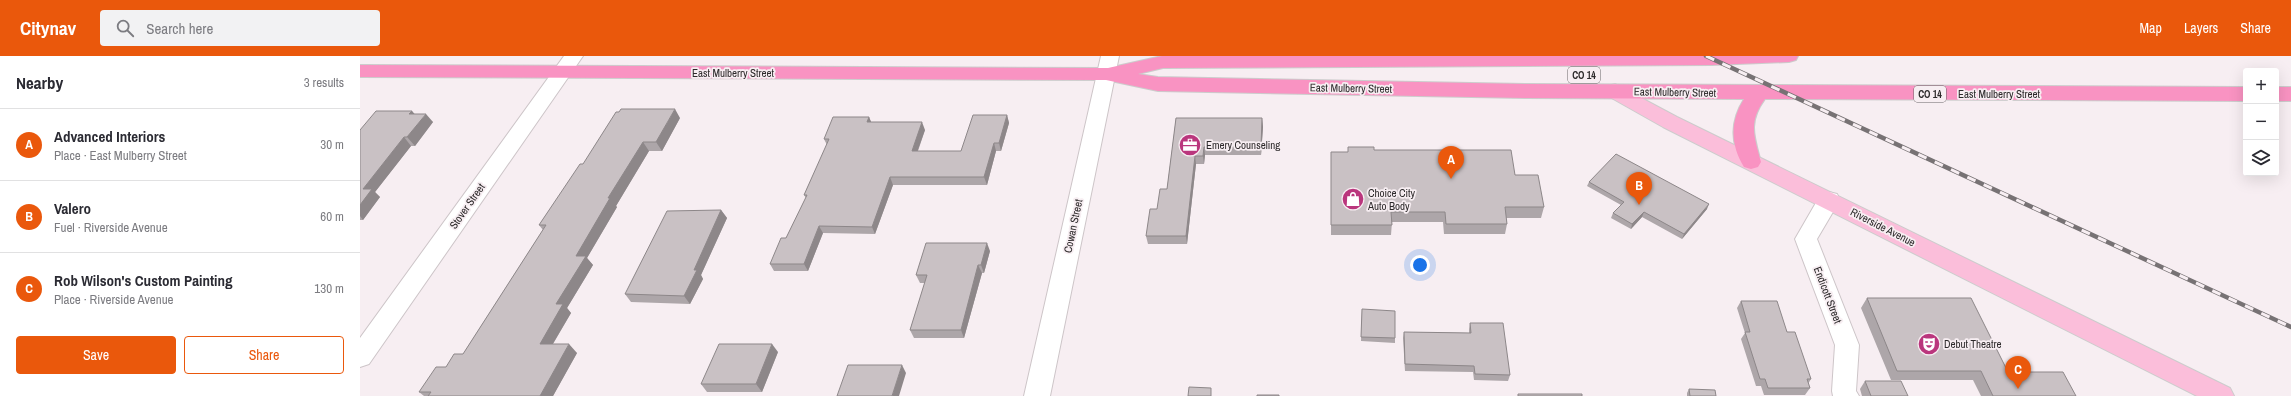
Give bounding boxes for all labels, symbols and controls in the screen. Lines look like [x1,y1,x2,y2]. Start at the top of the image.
search box [100,10,380,46]
text: Citynav [20,15,76,41]
icon: search [114,17,136,39]
text: Search here [146,18,213,39]
text: Map [2140,19,2162,37]
text: Layers [2184,19,2218,37]
text: Share [2240,19,2271,37]
street label: East Mulberry Street [692,66,775,80]
road number: CO 14 [1568,67,1600,83]
map controls [2243,68,2279,176]
button: + [2243,68,2279,104]
text: Nearby [16,71,63,94]
text: 3 results [304,74,344,91]
street label: East Mulberry Street [1310,80,1393,96]
street label: East Mulberry Street [1634,84,1717,100]
road number: CO 14 [1914,86,1946,102]
street label: East Mulberry Street [1958,87,2041,101]
button: − [2243,104,2279,140]
text: Advanced Interiors [54,126,165,147]
office icon: Emery Counseling [1177,132,1203,158]
text: A [25,136,33,153]
text: 30 m [320,136,344,153]
place label: Emery Counseling [1206,138,1280,152]
button: layers [2243,140,2279,176]
pin: A [1438,146,1464,179]
text: Place · East Mulberry Street [54,147,187,164]
pin: B [1626,172,1652,205]
street label: Stover Street [446,180,488,232]
shop icon: Choice City Auto Body [1340,186,1366,212]
place label: Choice City Auto Body [1367,186,1416,213]
street label: Cowan Street [1060,197,1086,254]
text: Valero [54,198,91,219]
street label: Riverside Avenue [1848,205,1918,249]
text: B [25,208,33,225]
text: 60 m [320,208,344,225]
text: Fuel · Riverside Avenue [54,219,168,236]
your location [1410,255,1430,275]
street label: Endicott Street [1811,265,1845,326]
text: Rob Wilson's Custom Painting [54,270,232,291]
text: C [25,280,33,297]
text: 130 m [314,280,344,297]
text: Place · Riverside Avenue [54,291,174,308]
theatre icon: Debut Theatre [1916,331,1942,357]
button: Save [16,336,176,374]
button: Share [184,336,344,374]
place label: Debut Theatre [1944,337,2002,351]
pin: C [2005,356,2031,389]

